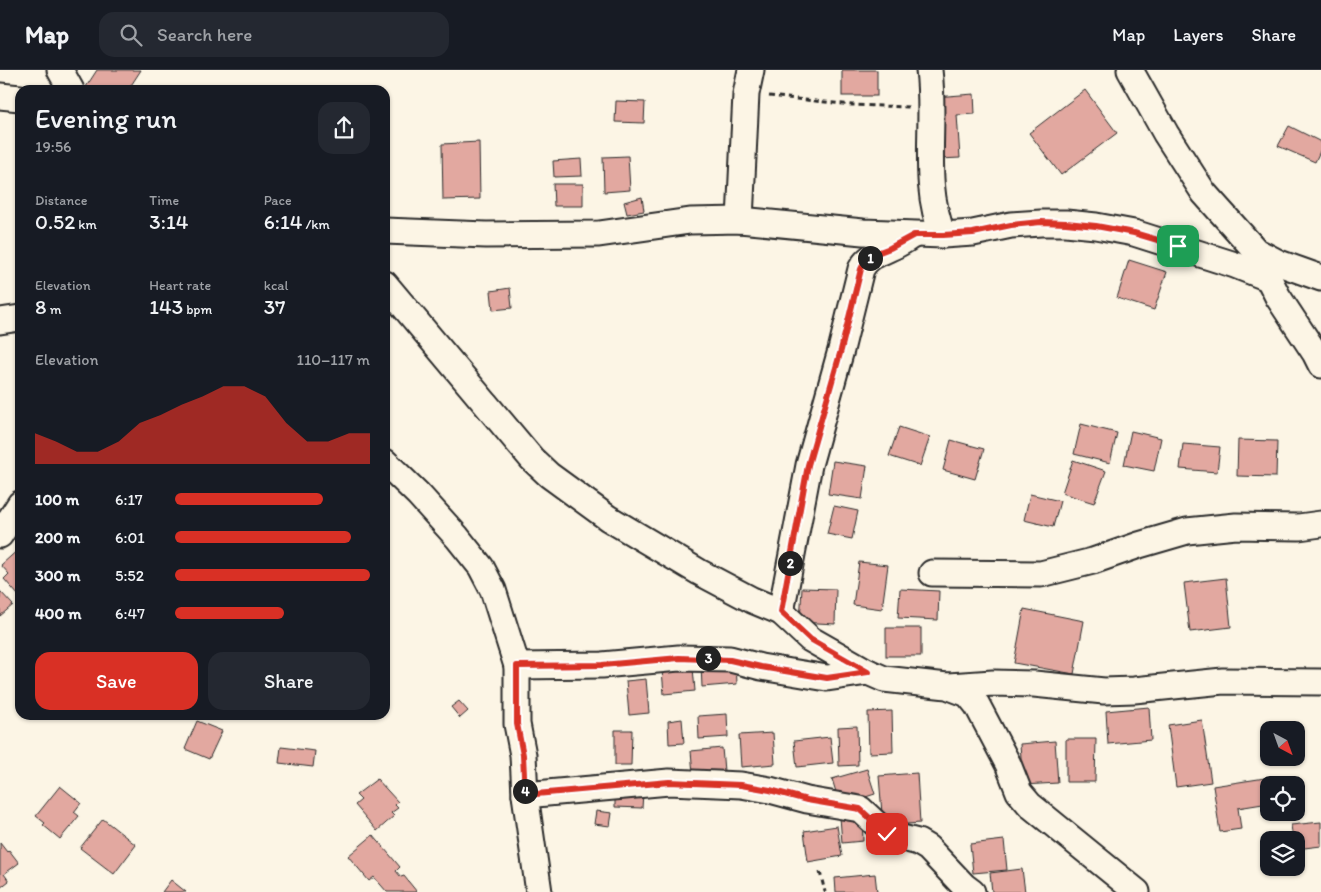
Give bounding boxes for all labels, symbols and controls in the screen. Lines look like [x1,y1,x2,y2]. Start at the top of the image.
search box [99,12,449,57]
text: Map [25,20,69,49]
icon: search [117,21,145,49]
text: Search here [157,23,252,46]
text: Map [1112,24,1145,46]
text: Layers [1173,24,1223,46]
text: Share [1251,24,1296,46]
text: Evening run [35,101,177,135]
button: share [318,102,370,154]
text: 19:56 [35,137,72,156]
text: Distance [35,192,87,209]
text: Time [149,192,179,209]
text: Pace [264,192,292,209]
text: 0.52 [35,209,75,234]
text: 3:14 [149,209,188,234]
text: 6:14 [264,209,302,234]
text: km [75,216,97,233]
text: /km [302,216,330,233]
pin [1157,225,1199,267]
icon: arrive [1164,232,1192,260]
pin: 1 [858,246,882,270]
text: 1 [867,250,874,267]
text: Elevation [35,277,91,294]
text: Heart rate [149,277,211,294]
text: kcal [264,277,289,294]
text: 8 [35,294,47,319]
text: 143 [149,294,183,319]
text: 37 [264,294,286,319]
text: m [47,301,61,318]
text: bpm [183,301,212,318]
text: Elevation [35,350,99,369]
text: 110–117 m [297,350,370,369]
text: 100 m [35,490,79,509]
text: 6:17 [115,490,143,509]
text: 200 m [35,528,80,547]
text: 6:01 [115,528,145,547]
pin: 2 [778,550,802,576]
text: 2 [787,555,794,572]
text: 300 m [35,566,81,585]
text: 5:52 [115,566,144,585]
text: 400 m [35,604,81,623]
text: 6:47 [115,604,145,623]
pin: 3 [696,646,720,670]
text: 3 [705,650,712,667]
button: Save [35,652,198,710]
button: Share [208,652,370,710]
north arrow [1260,721,1305,766]
map controls [1260,721,1305,876]
button: locate [1260,776,1305,821]
pin: 4 [512,778,538,804]
text: 4 [521,783,530,800]
pin [866,813,908,855]
icon: check [873,820,901,848]
button: layers [1260,831,1305,876]

